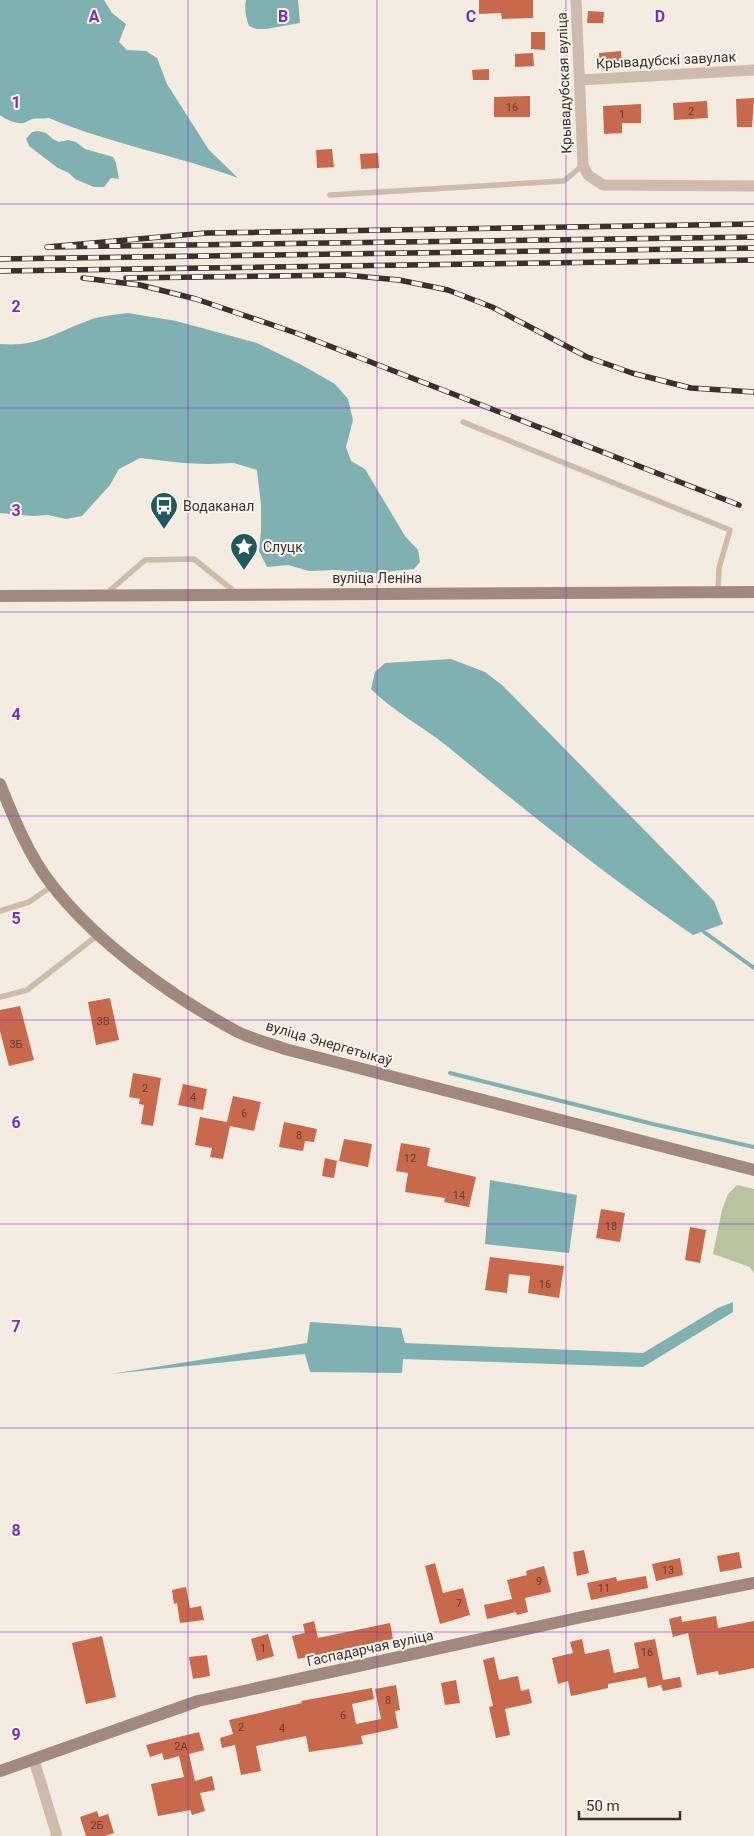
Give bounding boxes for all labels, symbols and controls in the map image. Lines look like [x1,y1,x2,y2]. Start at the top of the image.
text: A [89,7,100,26]
text: B [278,7,288,26]
text: C [466,7,476,26]
text: D [655,7,665,26]
street label: Крывадубская вуліца [554,12,574,154]
street label: Крывадубскі завулак [596,48,737,72]
text: 1 [11,93,21,112]
house number: 16 [506,101,518,114]
house number: 2 [688,105,694,118]
house number: 1 [619,108,625,121]
text: 2 [11,297,21,316]
bus stop icon: Водаканал [149,491,179,530]
place label: Водаканал [183,498,254,514]
text: 3 [11,501,21,520]
place icon: Слуцк [229,532,259,571]
place label: Слуцк [263,539,303,555]
street label: вуліца Леніна [332,570,422,586]
text: 4 [11,705,21,724]
text: 5 [11,909,21,928]
house number: 3В [96,1015,110,1028]
street label: вуліца Энергетыкаў [264,1017,394,1069]
house number: 3Б [9,1038,23,1051]
house number: 2 [142,1082,148,1095]
house number: 4 [190,1091,196,1104]
house number: 6 [241,1107,247,1120]
text: 6 [11,1113,21,1132]
house number: 8 [296,1129,302,1142]
house number: 12 [404,1152,416,1165]
house number: 14 [453,1189,465,1202]
house number: 18 [605,1220,617,1233]
house number: 16 [539,1278,551,1291]
text: 7 [11,1317,21,1336]
text: 8 [11,1521,21,1540]
house number: 13 [662,1564,674,1577]
house number: 9 [536,1575,542,1588]
house number: 11 [598,1582,610,1595]
house number: 7 [456,1597,462,1610]
street label: Гаспадарчая вуліца [305,1627,435,1669]
house number: 1 [260,1642,266,1655]
house number: 16 [641,1646,653,1659]
house number: 8 [385,1694,391,1707]
house number: 6 [340,1709,346,1722]
house number: 2 [238,1721,244,1734]
house number: 4 [279,1722,285,1735]
text: 9 [11,1725,21,1744]
house number: 2А [174,1740,189,1753]
scale bar [579,1788,680,1820]
text: 50 m [586,1797,620,1815]
house number: 2Б [90,1819,104,1832]

